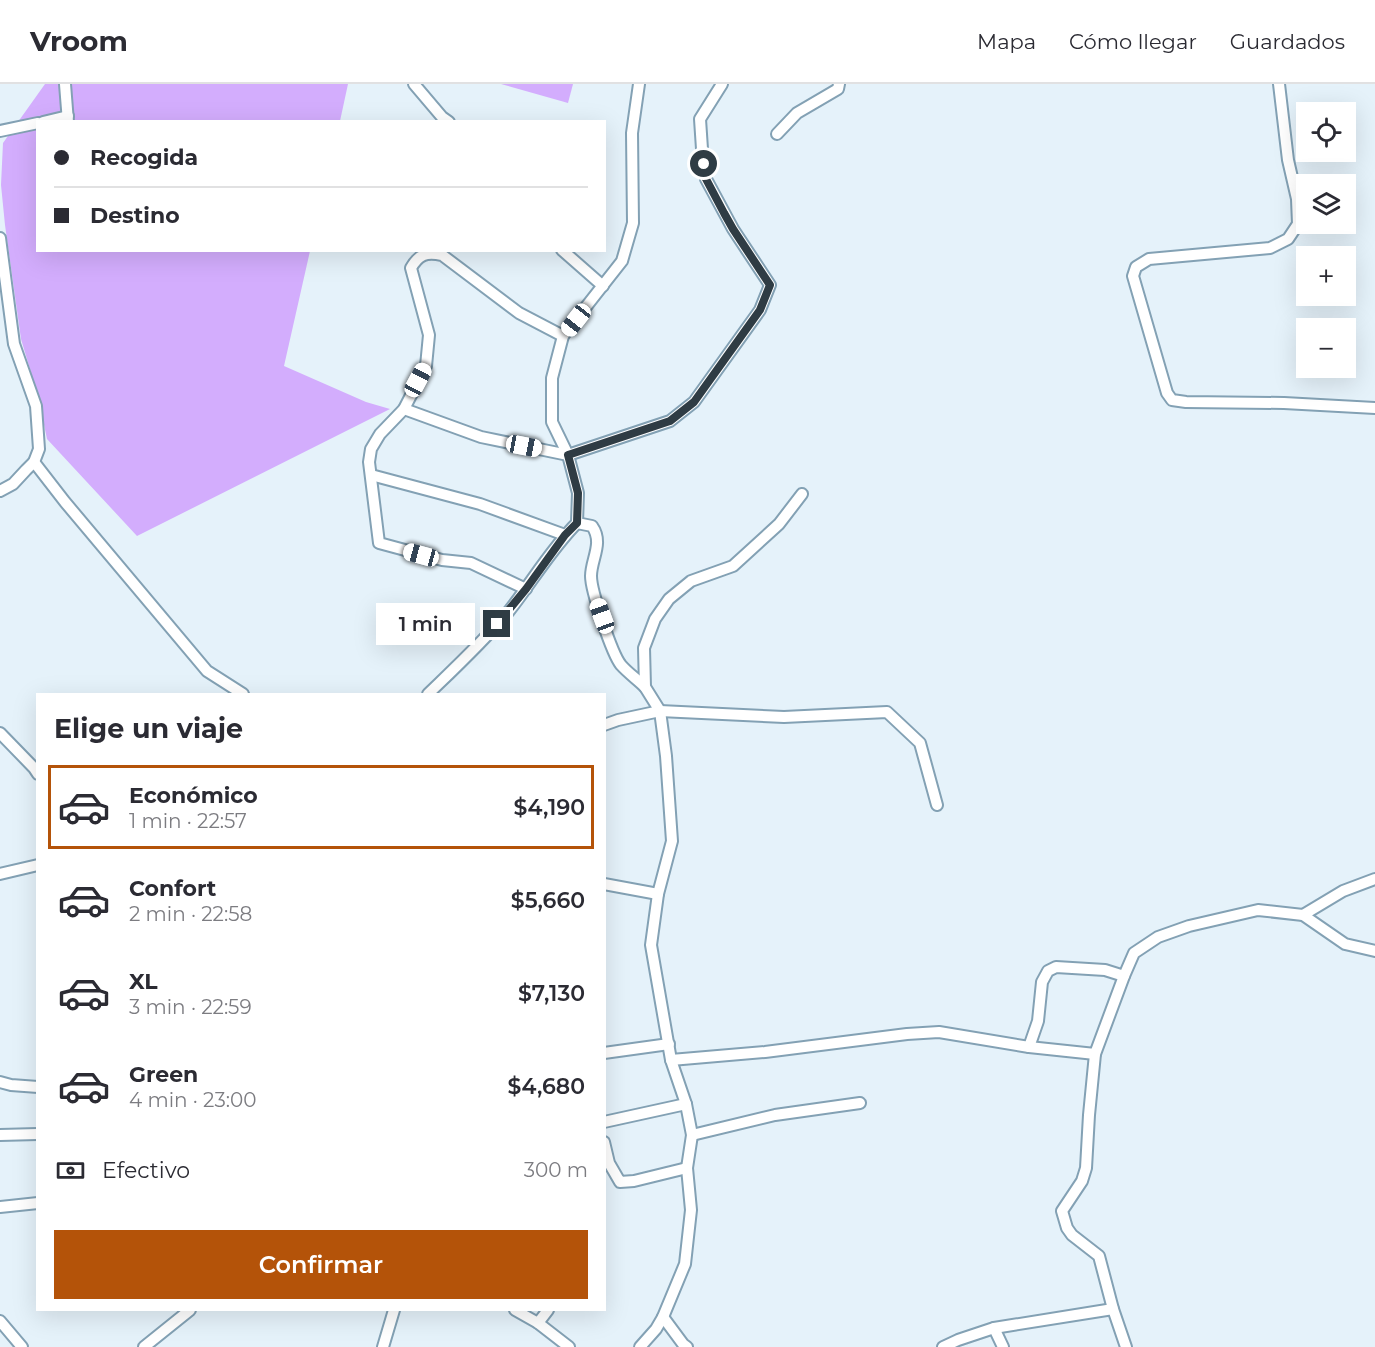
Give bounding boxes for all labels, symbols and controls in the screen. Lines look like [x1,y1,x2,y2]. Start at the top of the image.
text: Vroom [30,24,128,58]
text: Mapa [977,29,1036,54]
text: Cómo llegar [1069,29,1197,54]
text: Guardados [1230,29,1345,54]
map controls [1296,102,1356,378]
button: locate [1296,102,1356,162]
text: Recogida [90,144,198,171]
route start [690,150,717,177]
button: layers [1296,174,1356,234]
text: Destino [90,202,180,229]
button: + [1296,246,1356,306]
car [558,300,594,340]
button: − [1296,318,1356,378]
car [402,360,434,400]
car [505,434,543,458]
car [401,542,441,568]
car [587,596,617,636]
callout: 1 min [377,603,476,645]
route end [483,610,510,637]
text: 1 min [399,612,452,636]
text: Elige un viaje [54,712,243,745]
icon: car [57,780,111,834]
text: Económico [129,782,258,809]
text: $4,190 [514,794,585,821]
text: 1 min · 22:57 [129,809,247,833]
icon: car [57,873,111,927]
text: Confort [129,875,216,902]
text: $5,660 [511,887,585,914]
text: 2 min · 22:58 [129,902,252,926]
icon: car [57,966,111,1020]
text: XL [129,968,158,995]
text: $7,130 [518,980,585,1007]
text: 3 min · 22:59 [129,995,252,1019]
icon: car [57,1059,111,1113]
text: Green [129,1061,198,1088]
text: $4,680 [508,1073,585,1100]
text: 4 min · 23:00 [129,1088,256,1112]
icon: cash [54,1154,87,1187]
text: Efectivo [102,1157,190,1184]
text: 300 m [524,1158,588,1182]
button: Confirmar [54,1230,588,1299]

